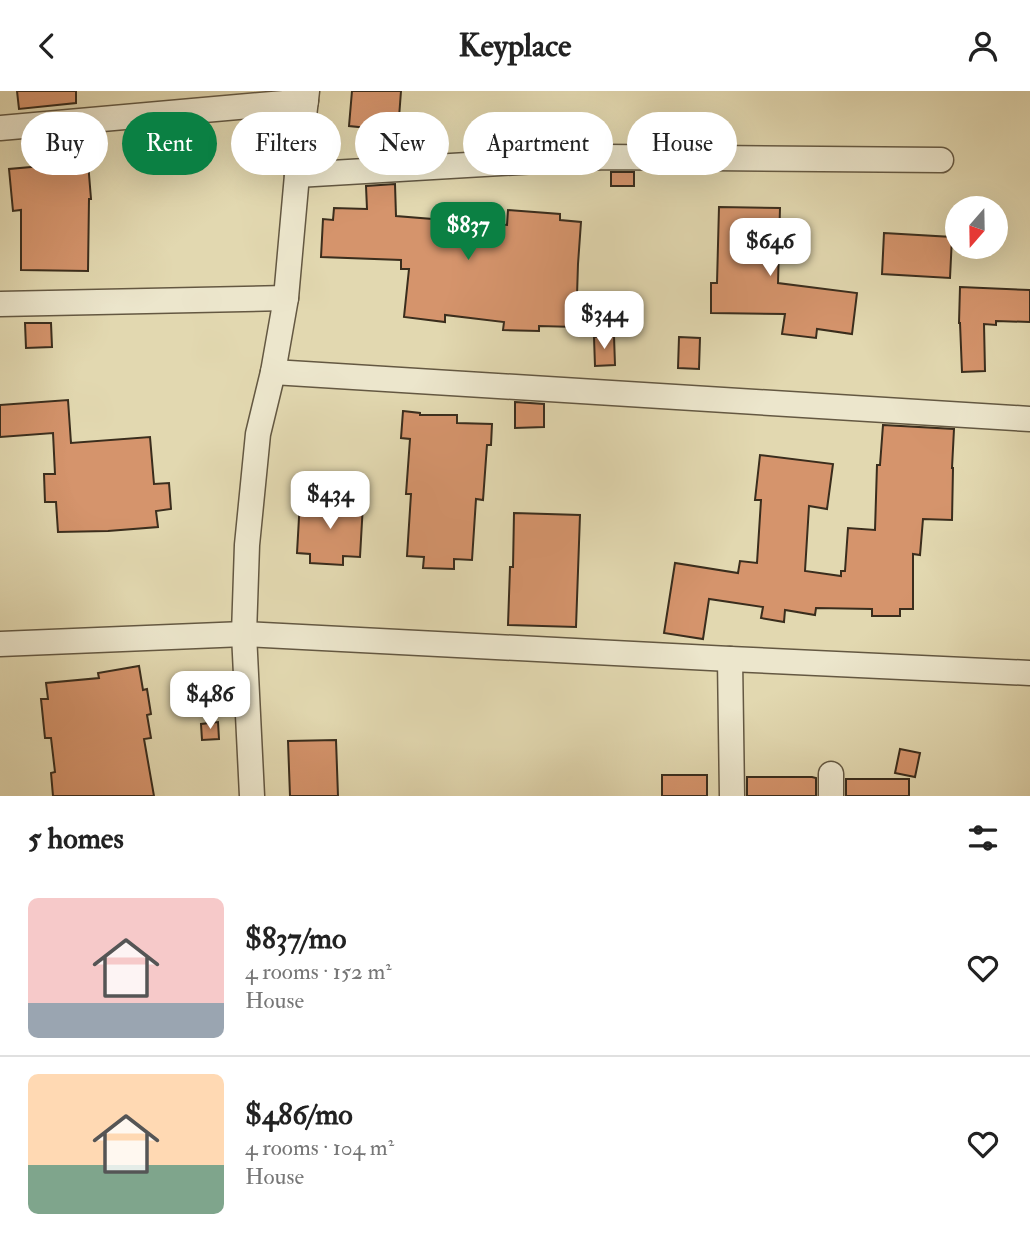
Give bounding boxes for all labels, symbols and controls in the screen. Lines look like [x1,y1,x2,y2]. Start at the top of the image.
text: Keyplace [459,26,571,66]
icon: back [28,27,66,65]
icon: person [964,27,1002,65]
chip: Buy [21,112,108,175]
chip: Rent [122,112,217,175]
chip: Filters [231,112,341,175]
chip: New [355,112,449,175]
chip: Apartment [463,112,613,175]
chip: House [627,112,737,175]
north arrow [945,196,1008,259]
map controls [945,196,1008,259]
pin: $837 [427,202,509,262]
text: $837 [446,210,490,239]
pin: $646 [729,219,811,278]
text: $646 [746,226,794,255]
pin: $344 [563,292,645,351]
text: $344 [581,299,627,328]
pin: $434 [289,471,371,531]
text: $434 [307,479,353,508]
pin: $486 [169,671,251,731]
text: $486 [186,679,234,708]
icon: filters [964,819,1002,857]
text: 5 homes [28,820,124,857]
text: $837/mo [245,920,346,957]
icon: home [84,926,168,1010]
icon: heart [964,949,1002,987]
text: 4 rooms · 152 m² [245,957,392,986]
text: House [245,986,304,1015]
text: $486/mo [245,1096,353,1133]
icon: home [84,1102,168,1186]
icon: heart [964,1125,1002,1163]
text: 4 rooms · 104 m² [245,1133,394,1162]
text: House [245,1162,304,1191]

